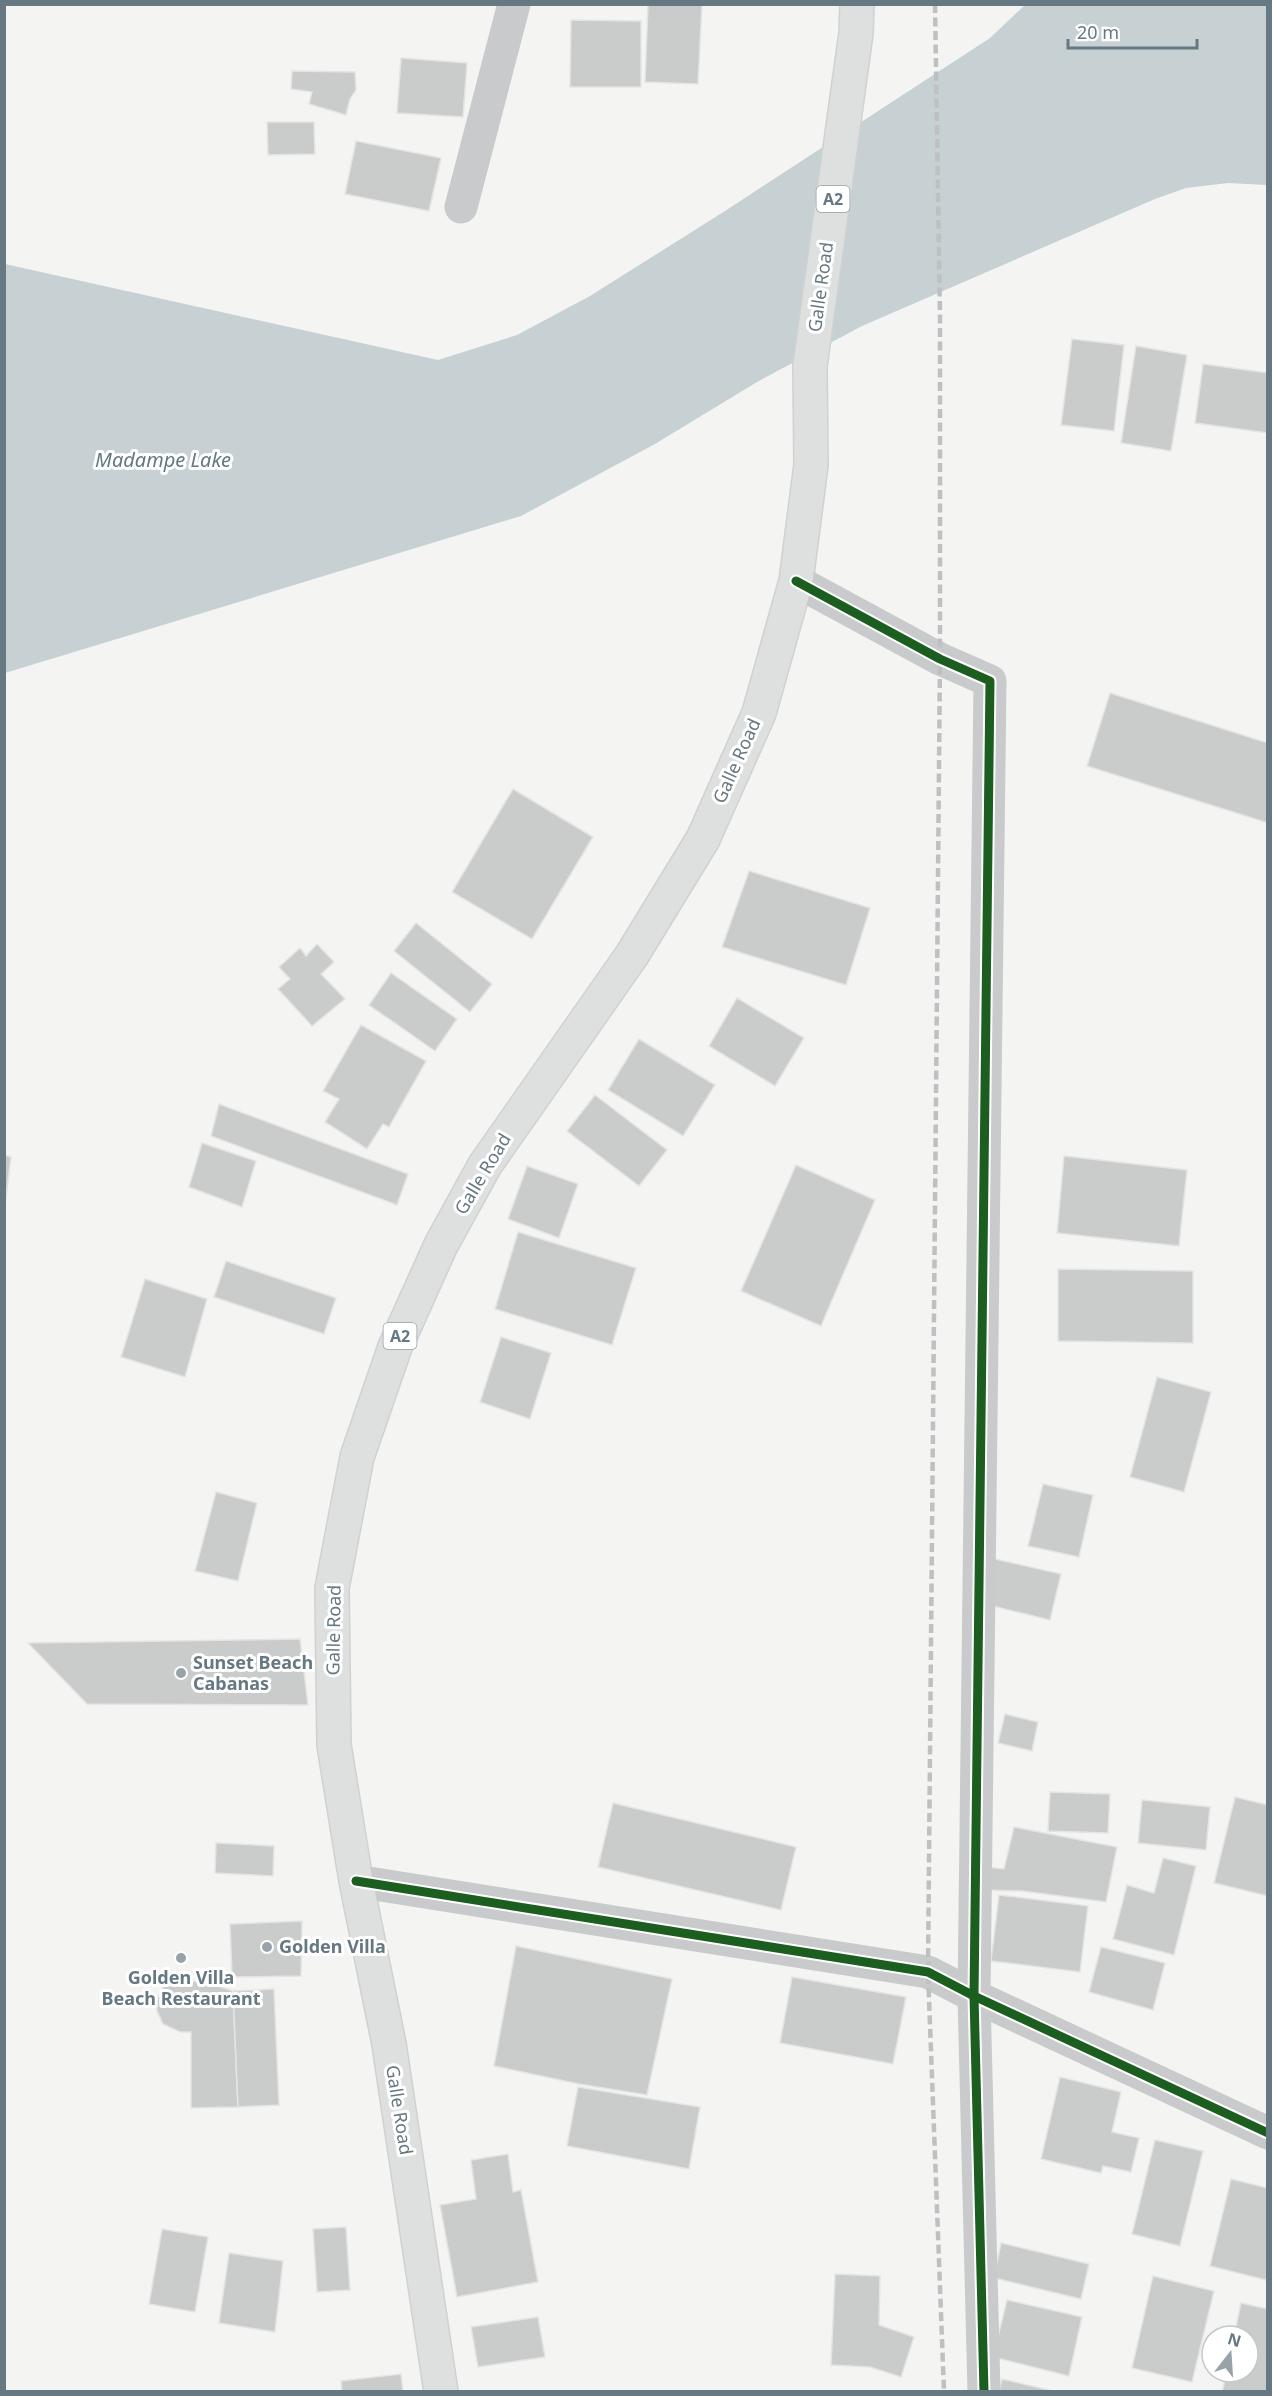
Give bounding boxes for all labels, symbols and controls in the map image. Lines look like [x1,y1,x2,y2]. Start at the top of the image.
scale bar [1068,12,1197,50]
text: 20 m [1077,20,1119,44]
road number: A2 [816,186,850,212]
street label: Galle Road [802,240,838,333]
water label: Madampe Lake [95,446,231,473]
street label: Galle Road [707,714,765,807]
street label: Galle Road [449,1128,516,1218]
road number: A2 [384,1323,416,1349]
street label: Galle Road [320,1584,346,1675]
place label: Sunset Beach Cabanas [193,1650,313,1695]
marker: Sunset Beach Cabanas [174,1666,188,1680]
place label: Golden Villa [279,1934,386,1958]
marker: Golden Villa [260,1940,274,1954]
marker: Golden Villa Beach Restaurant [174,1951,188,1965]
place label: Golden Villa Beach Restaurant [101,1965,261,2010]
street label: Galle Road [381,2063,419,2156]
north arrow [1200,2324,1260,2384]
text: N [1225,2327,1244,2352]

